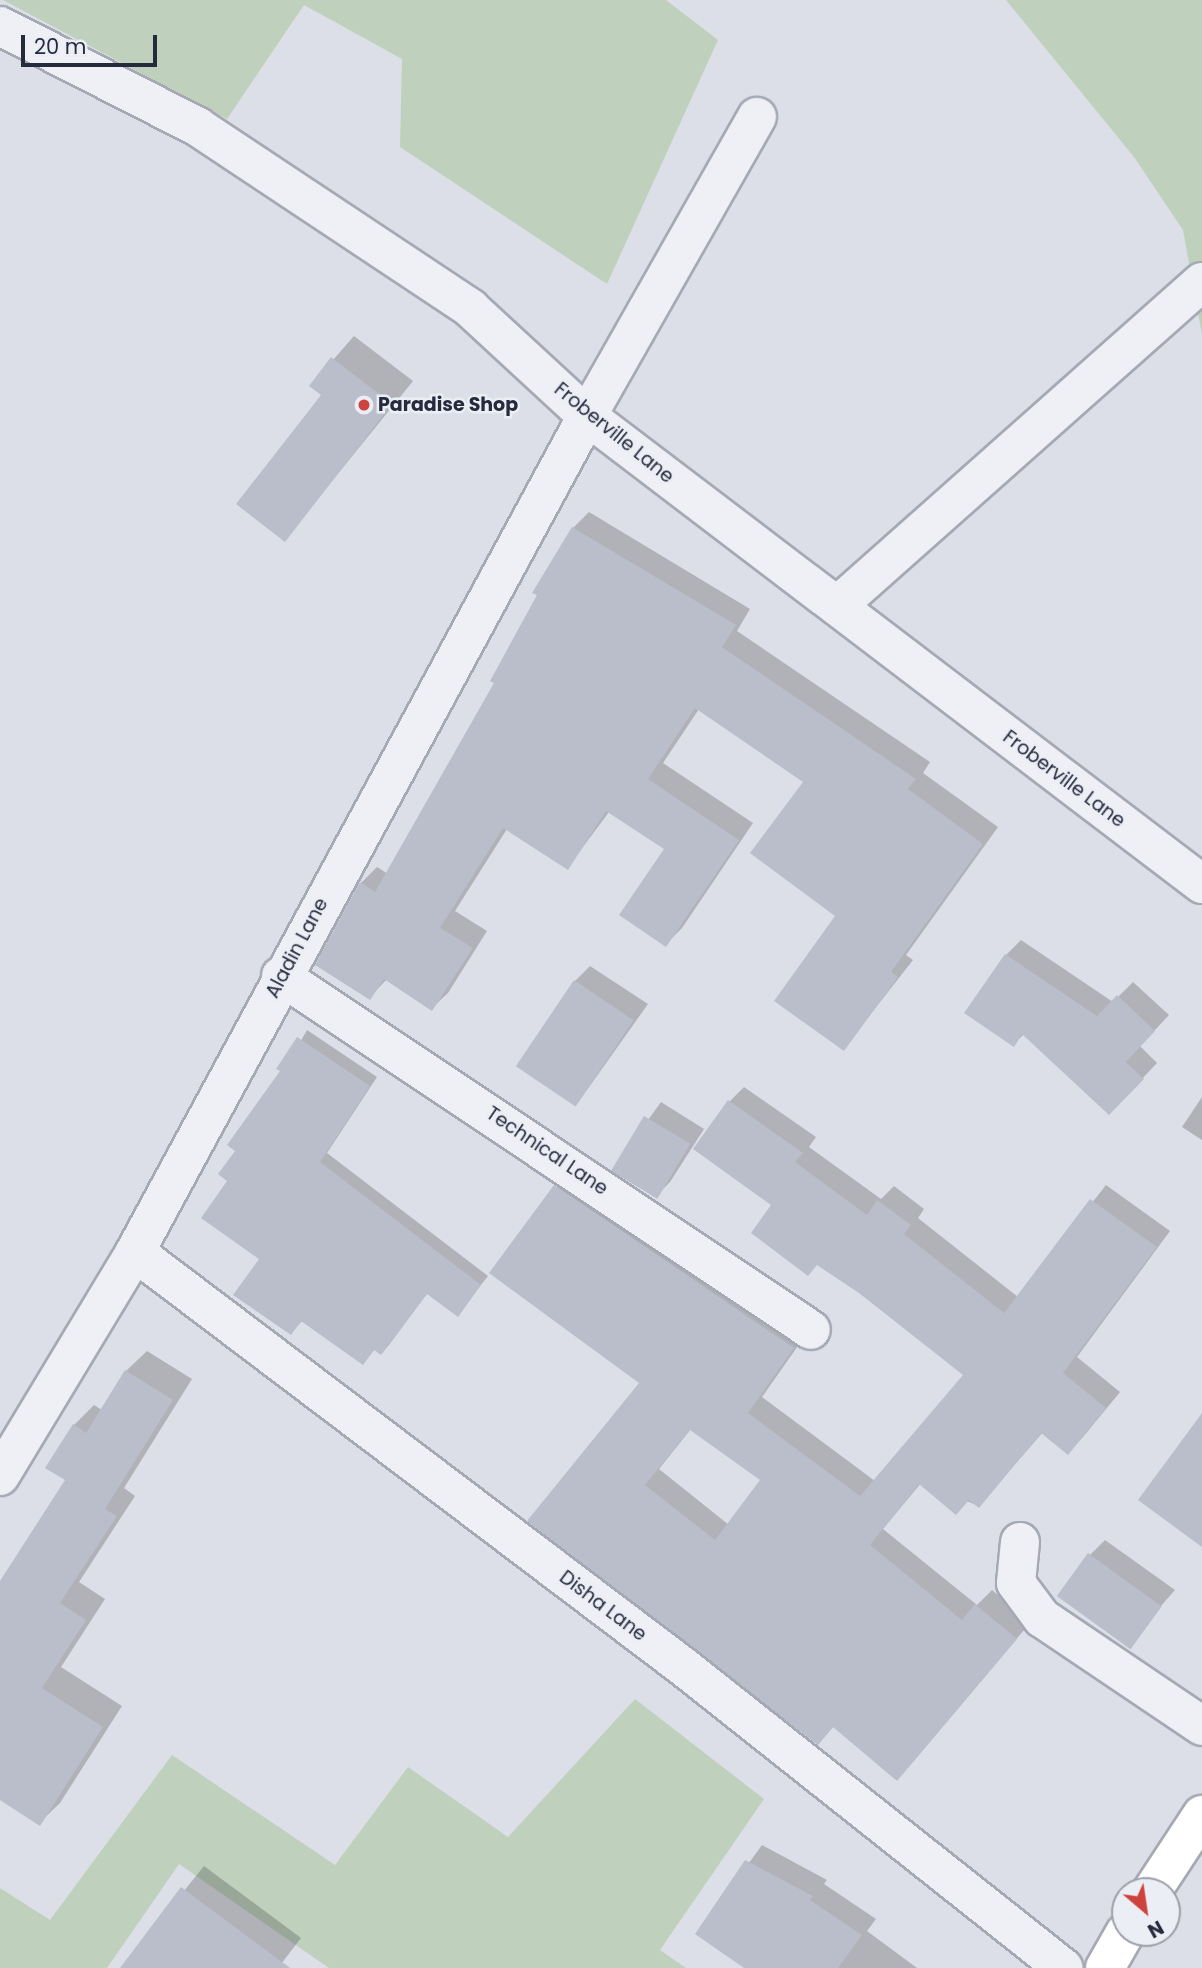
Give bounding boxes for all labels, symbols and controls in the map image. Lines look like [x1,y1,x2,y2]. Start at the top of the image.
scale bar [24,21,161,65]
text: 20 m [34,32,87,61]
street label: Froberville Lane [550,378,678,488]
place label: Paradise Shop [378,394,518,416]
marker: Paradise Shop [356,397,372,413]
street label: Froberville Lane [998,726,1130,832]
street label: Aladin Lane [261,894,333,1002]
street label: Technical Lane [482,1102,612,1200]
street label: Disha Lane [555,1566,651,1646]
north arrow [1111,1877,1181,1947]
text: N [1143,1914,1168,1944]

